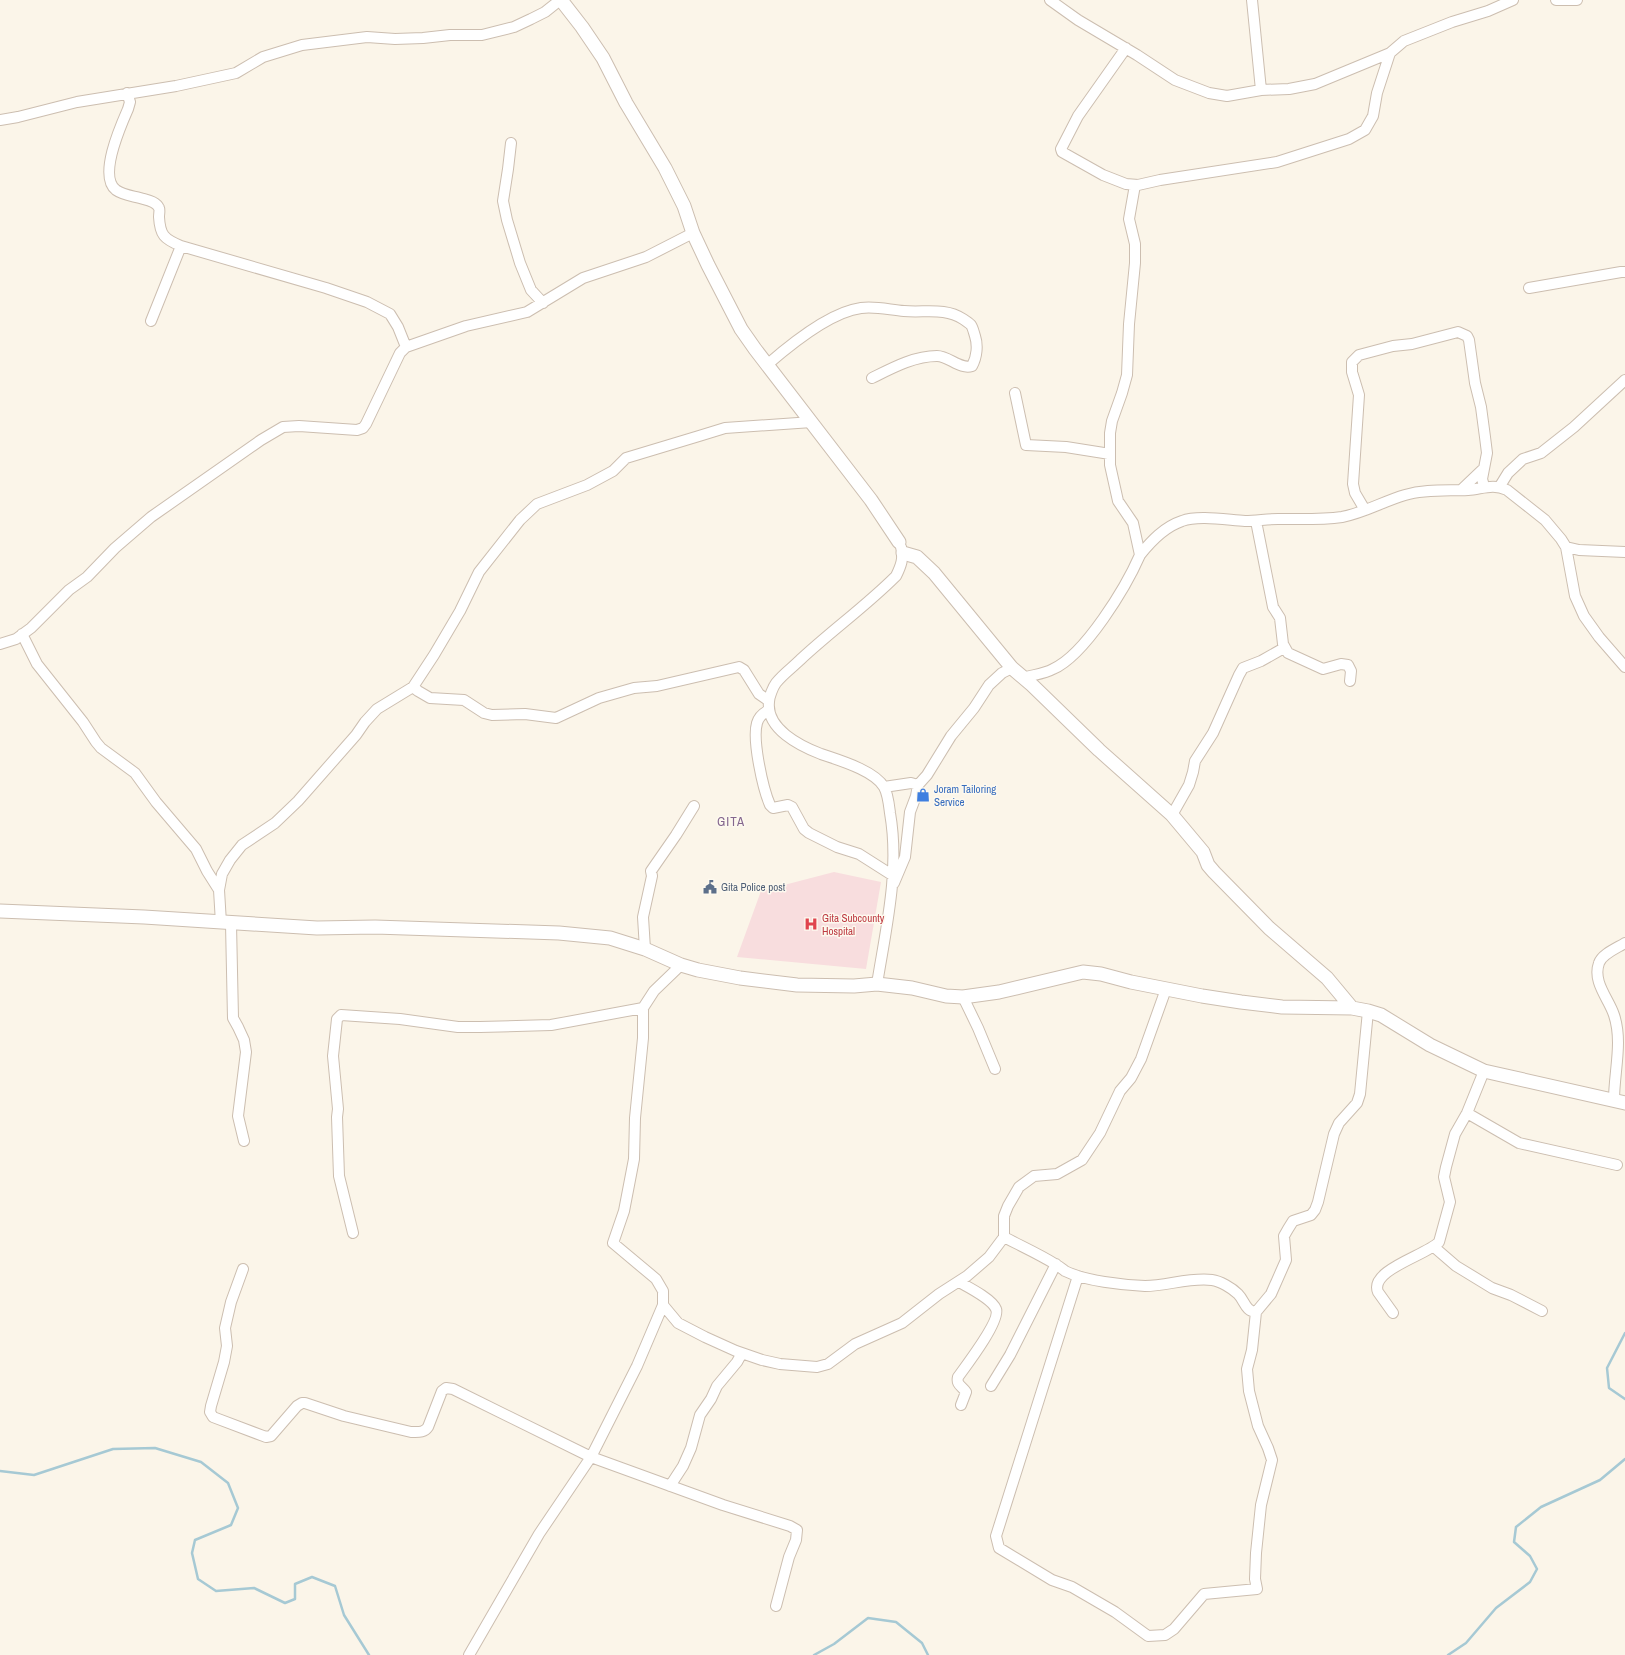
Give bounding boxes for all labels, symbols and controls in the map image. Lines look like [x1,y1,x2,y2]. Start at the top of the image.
place label: Joram Tailoring Service [934,782,996,809]
shop icon: Joram Tailoring Service [915,787,931,803]
district label: GITA [717,813,745,830]
public building icon: Gita Police post [702,879,718,895]
place label: Gita Police post [721,880,786,894]
place label: Gita Subcounty Hospital [822,911,885,938]
hospital icon: Gita Subcounty Hospital [803,916,819,932]

